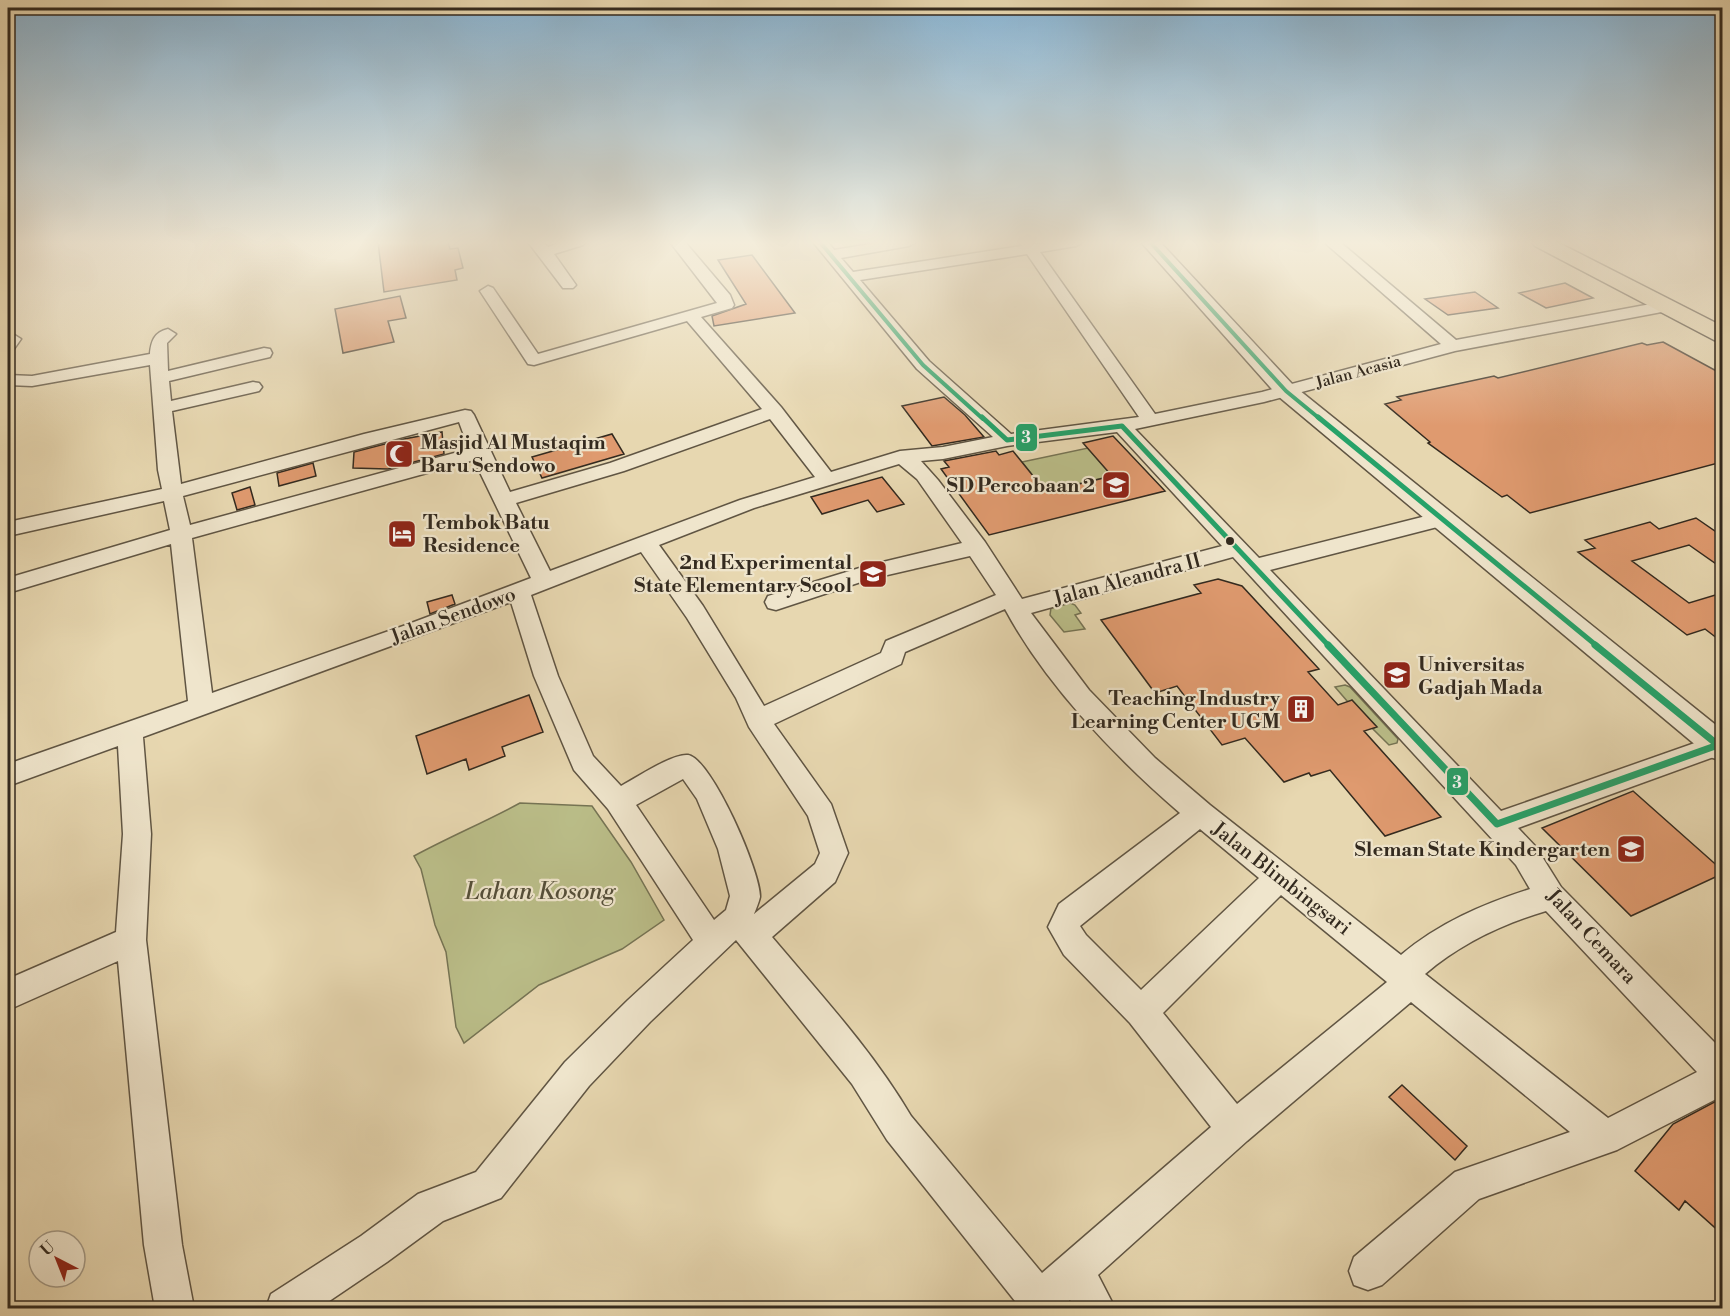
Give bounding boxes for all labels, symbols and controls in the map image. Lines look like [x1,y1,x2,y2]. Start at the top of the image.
street label: Jalan Acasia [1312,351,1404,393]
line badge: 3 [1015,423,1038,452]
text: 3 [1021,428,1031,448]
place label: Masjid Al Mustaqim Baru Sendowo [420,431,606,479]
mosque icon: Masjid Al Mustaqim Baru Sendowo [383,438,415,470]
school or university icon: SD Percobaan 2 [1100,469,1132,501]
place label: SD Percobaan 2 [947,474,1095,499]
place label: Tembok Batu Residence [423,511,550,559]
hotel icon: Tembok Batu Residence [386,518,418,550]
unlabelled marker [1224,535,1236,547]
street label: Jalan Aleandra II [1050,549,1204,612]
place label: 2nd Experimental State Elementary Scool [634,551,852,599]
school or university icon: 2nd Experimental State Elementary Scool [857,558,889,590]
street label: Jalan Sendowo [387,582,519,651]
place label: Universitas Gadjah Mada [1418,653,1543,701]
school or university icon: Universitas Gadjah Mada [1381,659,1413,691]
place label: Teaching Industry Learning Center UGM [1071,687,1281,735]
building icon: Teaching Industry Learning Center UGM [1285,693,1317,725]
line badge: 3 [1446,767,1469,796]
text: 3 [1452,773,1462,793]
street label: Jalan Blimbingsari [1206,817,1356,941]
school or university icon: Sleman State Kindergarten [1615,833,1647,865]
place label: Sleman State Kindergarten [1354,838,1611,863]
park label: Lahan Kosong [464,877,617,907]
street label: Jalan Cemara [1540,884,1642,990]
north arrow [27,1229,87,1289]
text: U [36,1237,59,1260]

